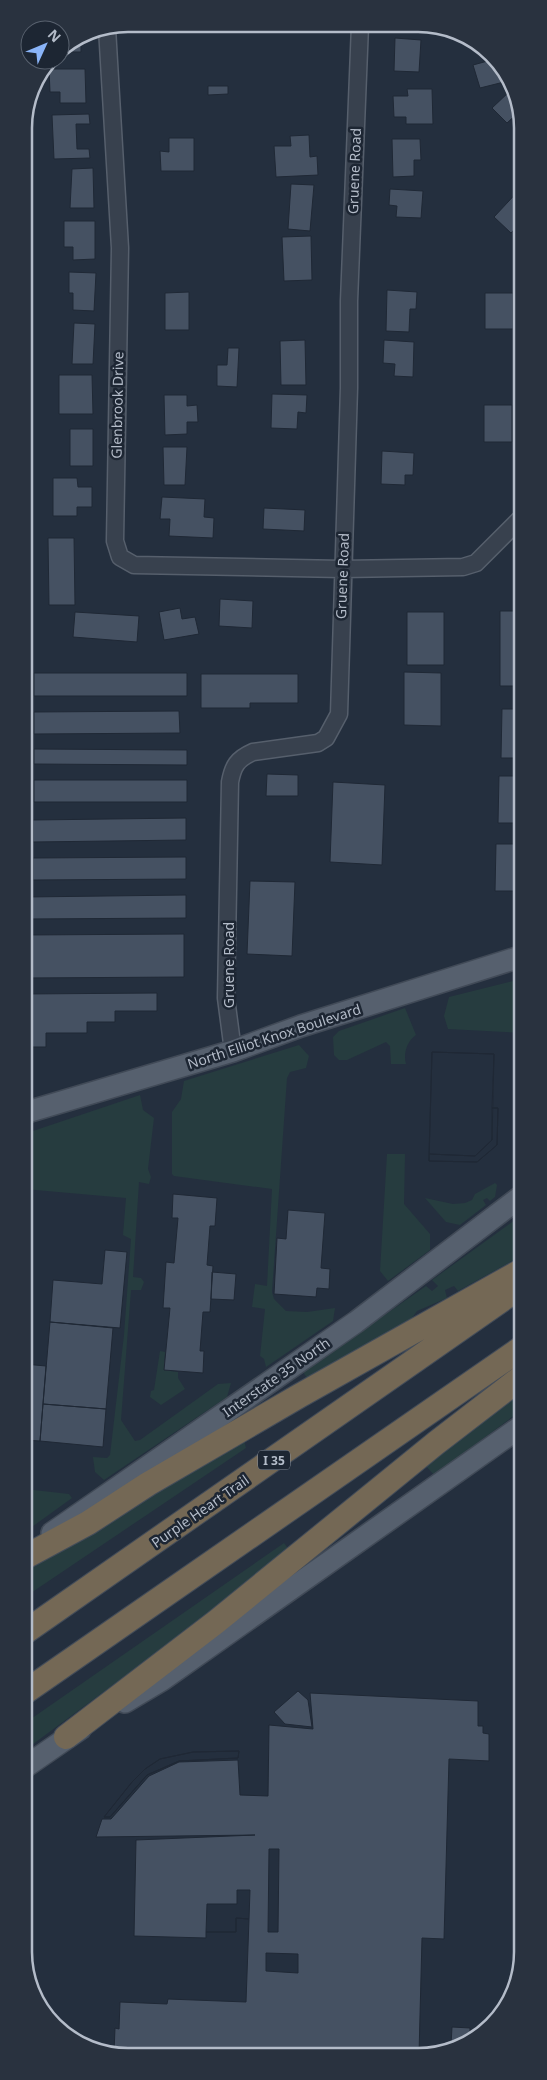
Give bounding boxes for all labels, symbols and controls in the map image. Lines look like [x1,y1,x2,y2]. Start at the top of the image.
north arrow [20,20,70,70]
text: N [44,25,66,46]
street label: Gruene Road [343,128,365,214]
street label: Glenbrook Drive [107,351,127,459]
street label: Gruene Road [331,533,353,619]
street label: Gruene Road [219,922,238,1008]
street label: North Elliot Knox Boulevard [185,999,363,1073]
street label: Interstate 35 North [219,1333,333,1421]
road number: I 35 [258,1450,290,1470]
street label: Purple Heart Trail [147,1470,253,1552]

